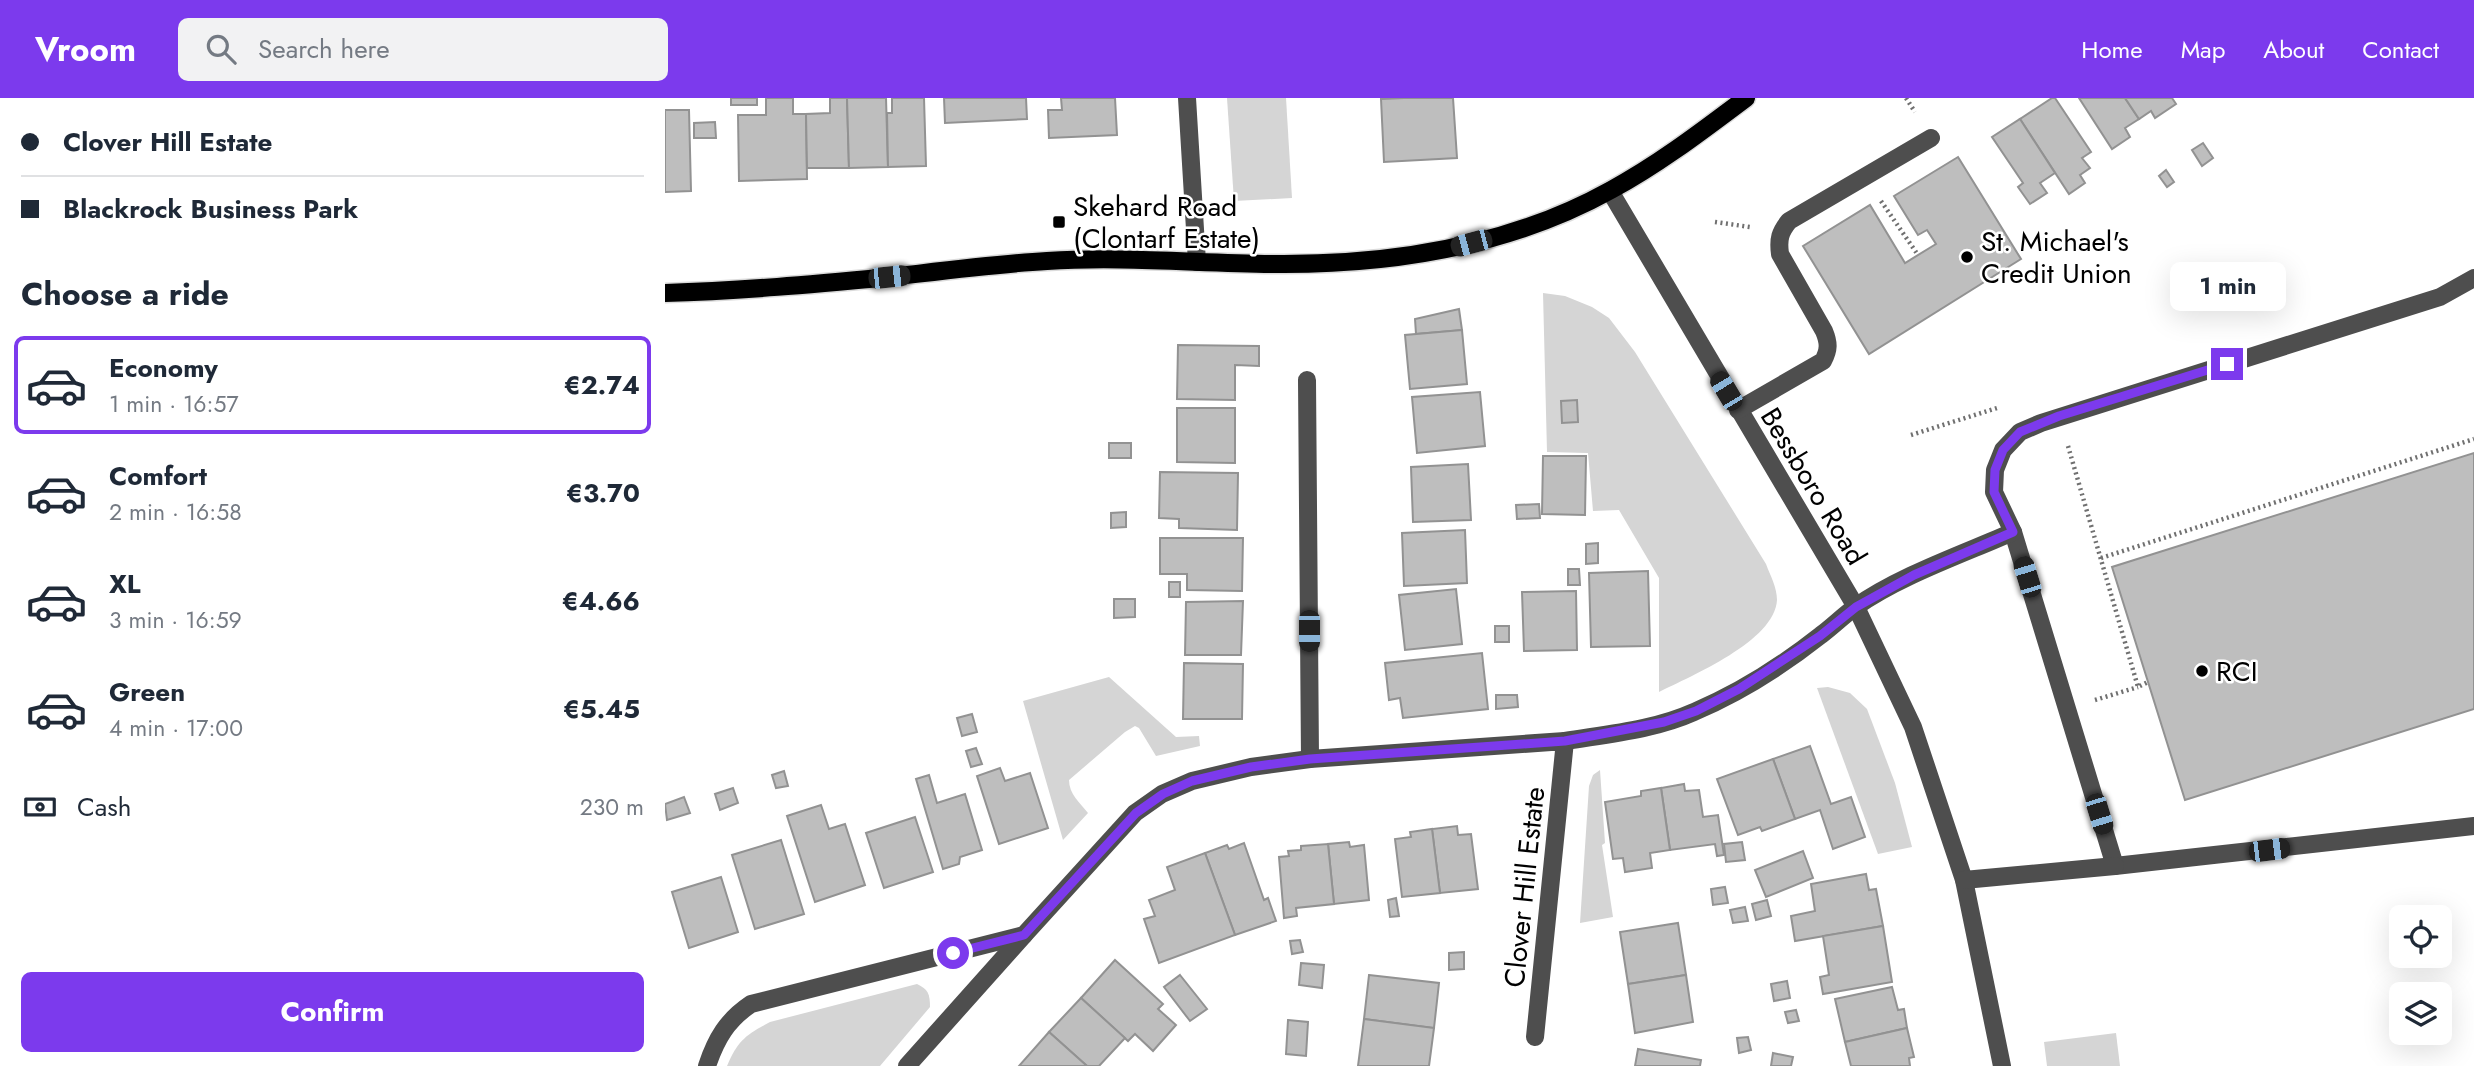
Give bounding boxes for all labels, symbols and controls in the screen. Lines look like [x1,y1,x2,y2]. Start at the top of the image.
search box [178,18,668,81]
text: Vroom [35,26,136,73]
icon: search [202,30,240,68]
text: Search here [258,30,390,68]
text: Home [2081,32,2143,67]
text: Map [2181,32,2225,67]
text: About [2263,32,2324,67]
text: Contact [2362,32,2439,67]
text: Clover Hill Estate [63,123,272,161]
place label: Skehard Road (Clontarf Estate) [1073,186,1260,259]
text: Blackrock Business Park [63,190,358,228]
marker: Skehard Road (Clontarf Estate) [1051,214,1067,230]
place label: St. Michael's Credit Union [1981,221,2132,294]
car [1448,227,1495,259]
marker: St. Michael's Credit Union [1959,249,1975,265]
callout: 1 min [2169,262,2285,312]
car [868,264,911,290]
text: 1 min [2199,269,2257,303]
text: Choose a ride [21,271,229,317]
route end [2211,348,2243,380]
text: Economy [109,349,218,387]
icon: car [25,354,88,417]
text: €2.74 [564,366,640,404]
car [1707,368,1746,414]
text: 1 min · 16:57 [109,387,239,421]
street label: Bessboro Road [1750,400,1877,573]
text: Comfort [109,457,207,495]
icon: car [25,462,88,525]
text: €3.70 [566,474,640,512]
text: 2 min · 16:58 [109,495,242,529]
car [2011,554,2044,600]
text: XL [109,565,141,603]
icon: car [25,570,88,633]
text: €4.66 [562,582,640,620]
text: 3 min · 16:59 [109,603,242,637]
car [1299,610,1320,652]
place label: RCI [2216,651,2258,692]
marker: RCI [2194,663,2210,679]
text: Green [109,673,185,711]
icon: car [25,678,88,741]
text: €5.45 [563,690,640,728]
text: 4 min · 17:00 [109,711,243,745]
street label: Clover Hill Estate [1494,785,1555,989]
icon: cash [21,788,59,826]
text: Cash [77,788,131,826]
text: 230 m [580,790,644,824]
car [2083,791,2116,837]
car [2247,837,2292,863]
map controls [2389,905,2452,1045]
button: locate [2389,905,2452,968]
route start [937,937,969,969]
button: Confirm [21,972,644,1052]
button: layers [2389,982,2452,1045]

